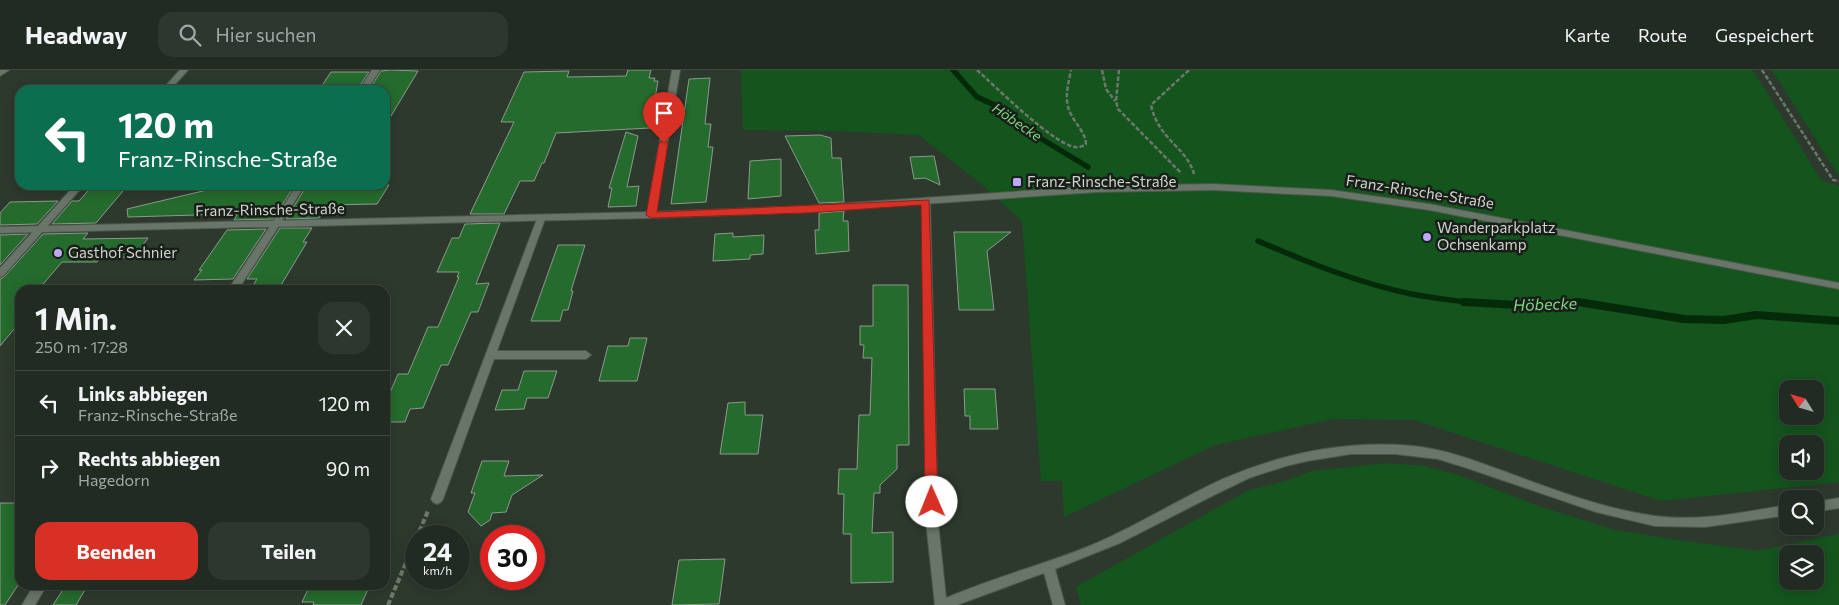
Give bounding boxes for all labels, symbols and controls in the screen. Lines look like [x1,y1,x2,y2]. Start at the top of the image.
search box [158,12,508,57]
text: Headway [25,20,128,49]
icon: search [176,21,204,49]
text: Hier suchen [216,23,316,46]
text: Karte [1565,24,1610,46]
text: Route [1638,24,1687,46]
text: Gespeichert [1715,24,1814,46]
pin [643,92,685,143]
icon: arrive [650,99,678,127]
water label: Höbecke [989,99,1046,145]
text: 120 m [118,102,214,145]
icon: left [35,105,100,170]
text: Franz-Rinsche-Straße [118,145,337,172]
street label: Franz-Rinsche-Straße [1345,170,1495,212]
place label: Franz-Rinsche-Straße [1027,172,1177,190]
marker: Franz-Rinsche-Straße [1011,176,1023,188]
street label: Franz-Rinsche-Straße [195,199,345,219]
place label: Wanderparkplatz Ochsenkamp [1437,218,1556,253]
marker: Wanderparkplatz Ochsenkamp [1421,231,1433,243]
place label: Gasthof Schnier [68,243,177,261]
marker: Gasthof Schnier [52,247,64,259]
water label: Höbecke [1513,293,1578,314]
text: 1 Min. [35,299,117,336]
button: close [318,302,370,354]
text: 250 m · 17:28 [35,337,128,356]
north arrow [1779,380,1824,425]
map controls [1779,380,1824,590]
text: Links abbiegen [78,382,208,405]
icon: left [35,389,63,417]
text: 120 m [319,392,370,415]
text: Franz-Rinsche-Straße [78,405,238,424]
button: sound [1779,435,1824,480]
text: Rechts abbiegen [78,447,220,470]
icon: right [35,454,63,482]
text: 90 m [326,457,370,480]
text: Hagedorn [78,470,150,489]
position arrow [905,475,957,527]
button: search [1779,490,1824,535]
button: Beenden [35,522,198,580]
button: Teilen [208,522,370,580]
speed limit sign: 30 [480,525,545,590]
text: 24 [423,536,452,566]
button: layers [1779,545,1824,590]
text: km/h [423,563,452,577]

